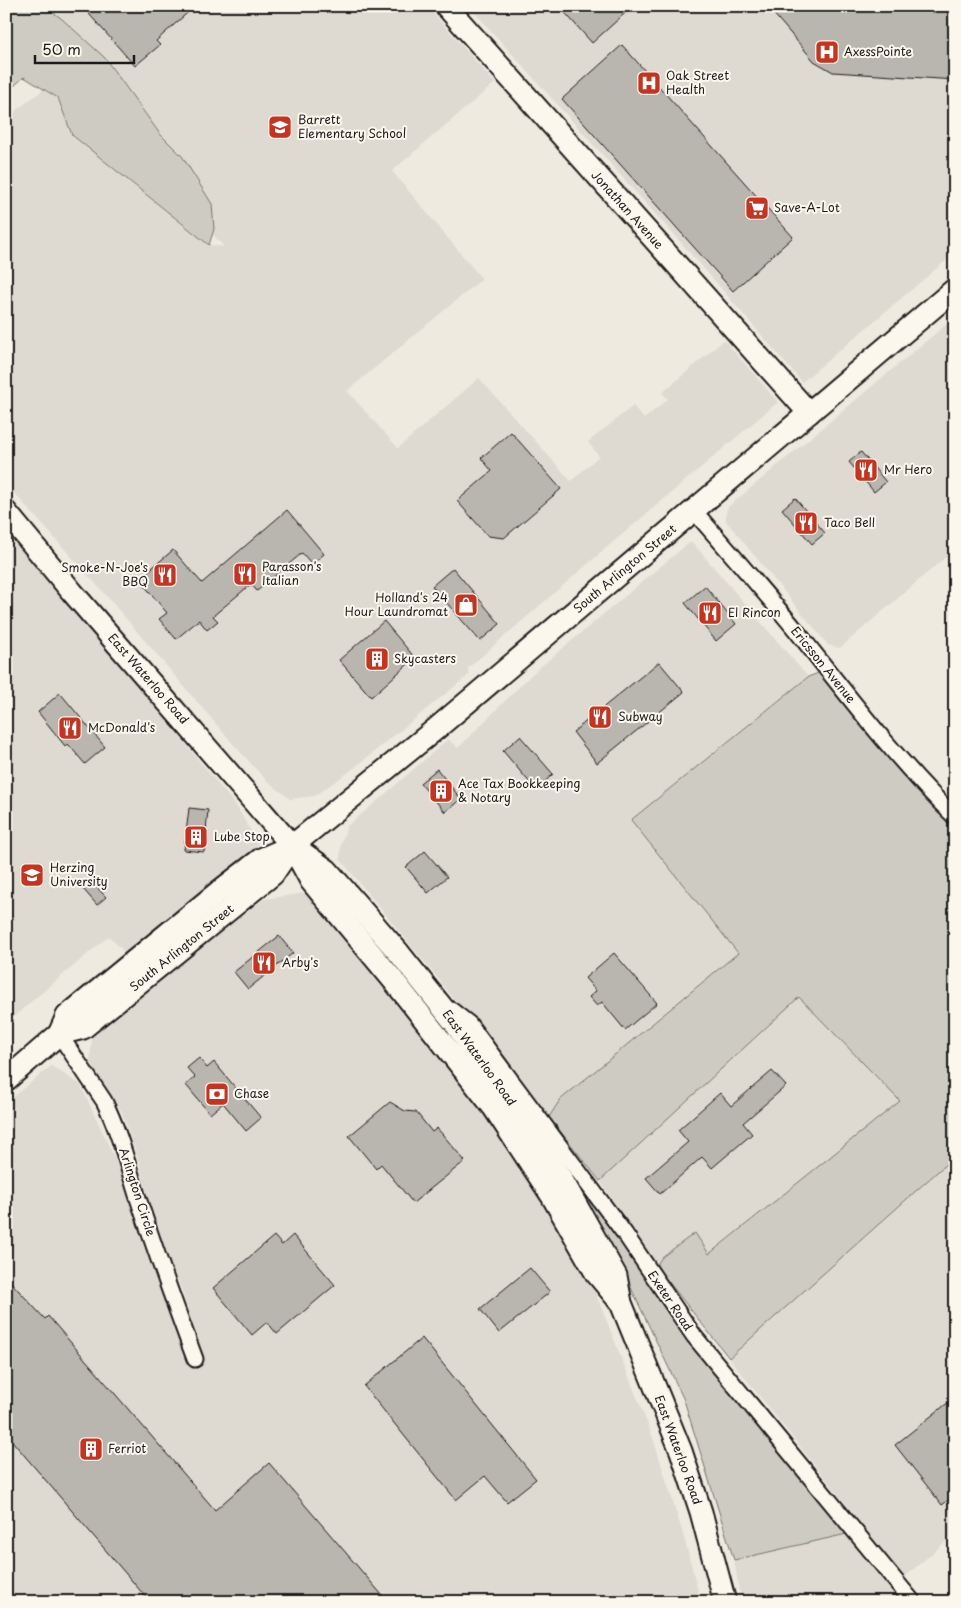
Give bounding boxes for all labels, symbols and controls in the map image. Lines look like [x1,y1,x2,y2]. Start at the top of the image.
scale bar [35,32,134,64]
text: 50 m [42,37,81,60]
hospital icon: AxessPointe [814,39,840,65]
place label: AxessPointe [844,42,913,60]
place label: Oak Street Health [666,66,729,98]
hospital icon: Oak Street Health [636,70,662,96]
place label: Barrett Elementary School [298,110,406,142]
school or university icon: Barrett Elementary School [267,114,293,140]
street label: Jonathan Avenue [588,166,668,253]
supermarket icon: Save-A-Lot [744,195,770,221]
place label: Save-A-Lot [774,198,840,216]
restaurant icon: Mr Hero [853,457,879,483]
place label: Mr Hero [884,460,932,478]
restaurant icon: Taco Bell [793,510,819,536]
place label: Taco Bell [824,513,875,531]
street label: South Arlington Street [569,520,680,617]
place label: Parasson's Italian [262,557,322,589]
place label: Smoke-N-Joe's BBQ [61,558,149,590]
restaurant icon: Parasson's Italian [232,561,258,587]
restaurant icon: Smoke-N-Joe's BBQ [152,562,178,588]
place label: Holland's 24 Hour Laundromat [345,588,448,620]
shop icon: Holland's 24 Hour Laundromat [453,592,479,618]
restaurant icon: El Rincon [697,600,723,626]
place label: El Rincon [728,603,781,621]
street label: Ericsson Avenue [787,622,861,707]
street label: East Waterloo Road [104,629,193,728]
building icon: Skycasters [364,646,390,672]
place label: Skycasters [394,649,456,667]
restaurant icon: Subway [587,704,613,730]
place label: Subway [618,707,663,725]
restaurant icon: McDonald's [57,715,83,741]
place label: McDonald's [88,718,156,736]
place label: Ace Tax Bookkeeping & Notary [458,774,580,806]
building icon: Ace Tax Bookkeeping & Notary [428,778,454,804]
building icon: Lube Stop [183,824,209,850]
place label: Lube Stop [214,827,270,845]
place label: Herzing University [50,858,108,890]
school or university icon: Herzing University [19,862,45,888]
street label: South Arlington Street [125,899,237,995]
restaurant icon: Arby's [251,950,277,976]
place label: Arby's [282,953,319,971]
street label: East Waterloo Road [439,1006,521,1109]
bank icon: Chase [204,1081,230,1107]
place label: Chase [234,1084,269,1102]
street label: Arlington Circle [115,1145,161,1239]
street label: Exeter Road [644,1267,698,1334]
street label: East Waterloo Road [651,1392,707,1507]
building icon: Ferriot [78,1436,104,1462]
place label: Ferriot [108,1439,146,1457]

